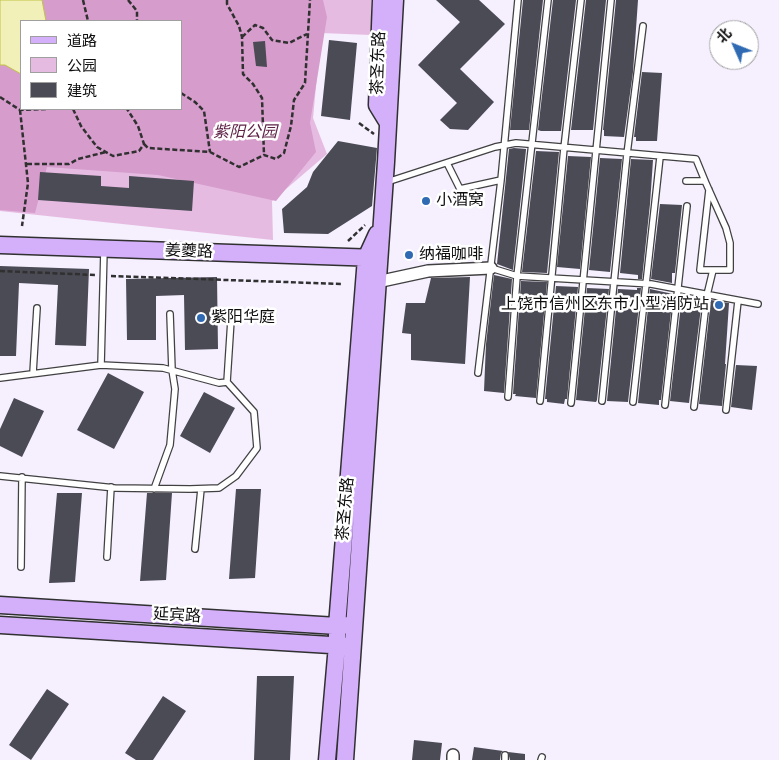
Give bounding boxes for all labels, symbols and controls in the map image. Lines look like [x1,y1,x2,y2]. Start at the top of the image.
legend [20,20,182,110]
north arrow [709,20,759,70]
text: 北 [712,23,736,47]
text: 道路 [67,30,97,51]
street label: 茶圣东路 [368,31,390,95]
text: 公园 [67,55,97,76]
text: 建筑 [67,80,97,101]
park label: 紫阳公园 [213,123,277,143]
place label: 小酒窝 [436,191,484,211]
marker: 小酒窝 [420,195,432,207]
street label: 姜夔路 [165,242,213,262]
place label: 纳福咖啡 [419,245,483,265]
marker: 纳福咖啡 [403,249,415,261]
place label: 上饶市信州区东市小型消防站 [501,295,709,315]
marker: 上饶市信州区东市小型消防站 [713,299,725,311]
place label: 紫阳华庭 [211,308,275,328]
marker: 紫阳华庭 [195,312,207,324]
street label: 茶圣东路 [334,476,358,542]
street label: 延宾路 [153,605,201,627]

